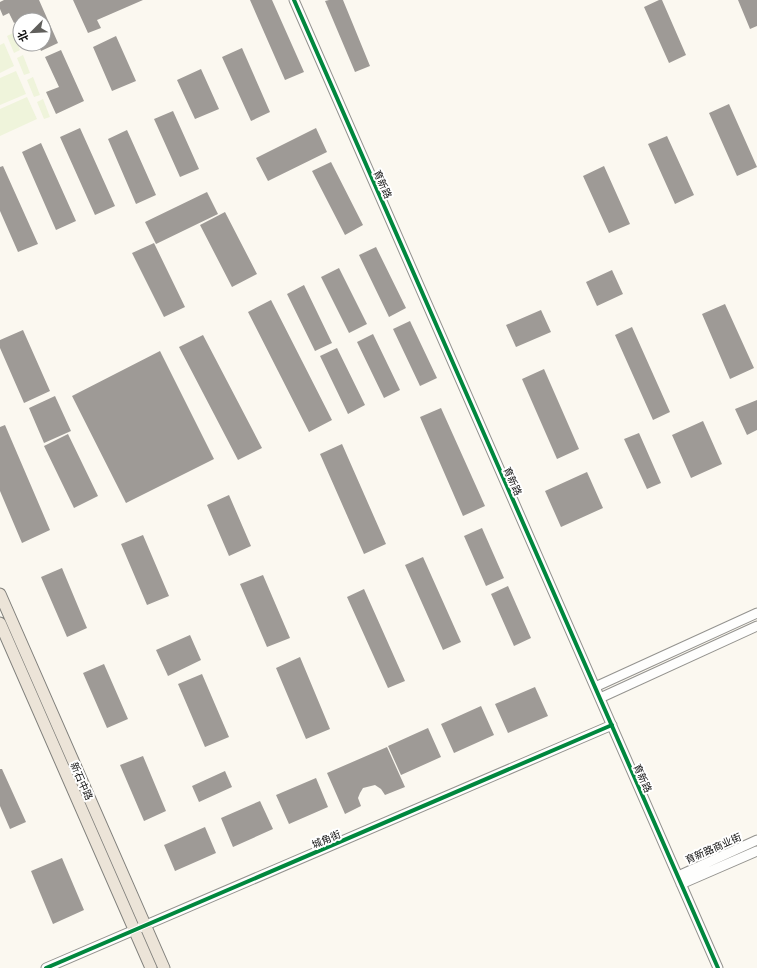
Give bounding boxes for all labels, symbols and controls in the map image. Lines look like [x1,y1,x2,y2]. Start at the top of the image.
north arrow [12,12,52,52]
text: 北 [12,28,31,45]
street label: 育新路 [371,167,396,201]
street label: 育新路 [501,464,526,498]
street label: 新石中路 [67,759,97,802]
street label: 育新路 [631,761,656,795]
street label: 城角街 [309,826,343,851]
street label: 育新路商业街 [682,828,743,867]

